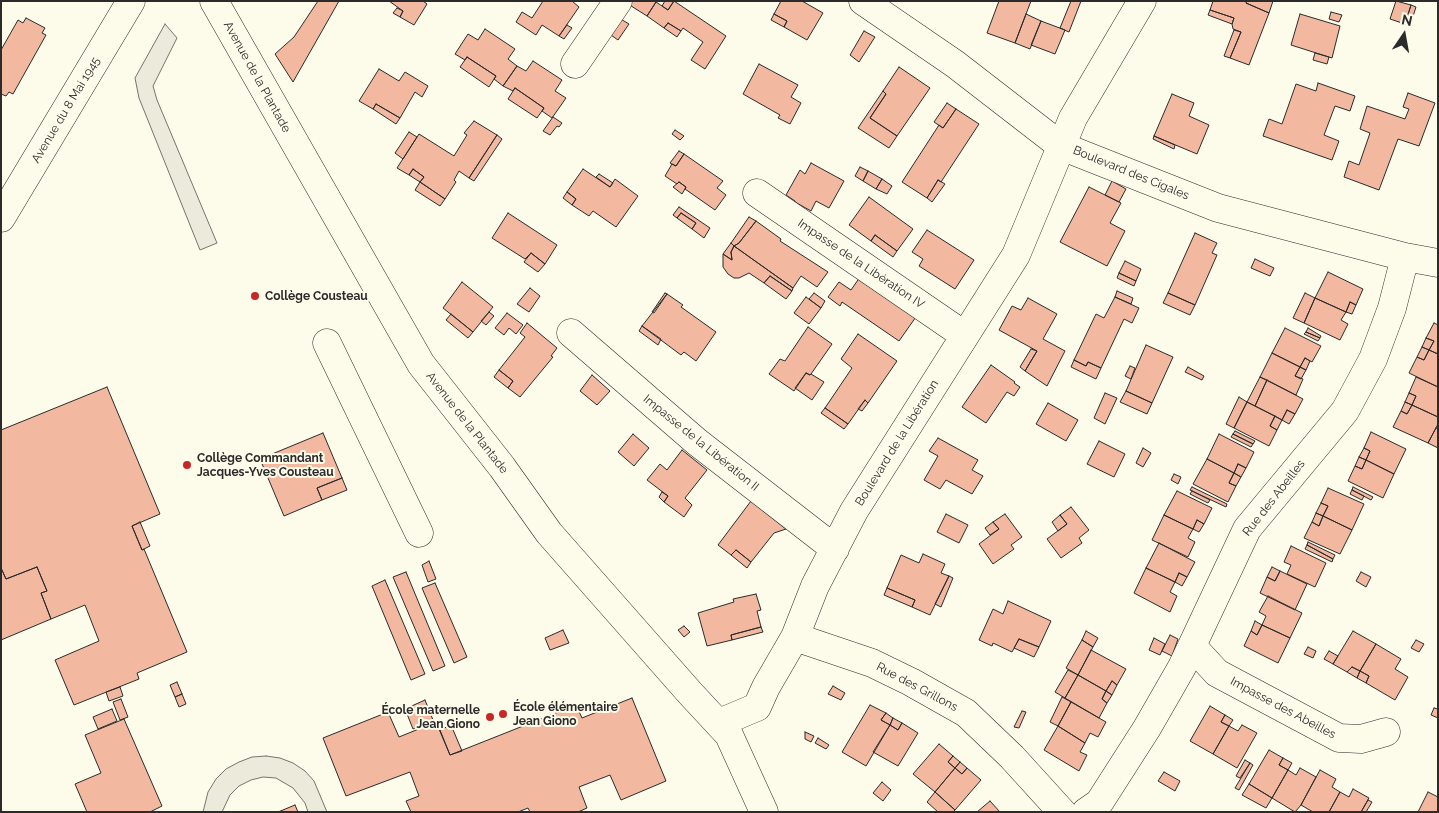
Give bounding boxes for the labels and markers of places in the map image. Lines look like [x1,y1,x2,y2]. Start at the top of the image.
place label: Collège Cousteau [265,289,368,303]
marker: Collège Cousteau [249,290,261,302]
place label: Collège Commandant Jacques-Yves Cousteau [197,451,334,479]
marker: Collège Commandant Jacques-Yves Cousteau [181,459,193,471]
place label: École élémentaire Jean Giono [513,700,618,728]
place label: École maternelle Jean Giono [381,703,480,731]
marker: École élémentaire Jean Giono [497,708,509,720]
marker: École maternelle Jean Giono [484,711,496,723]

